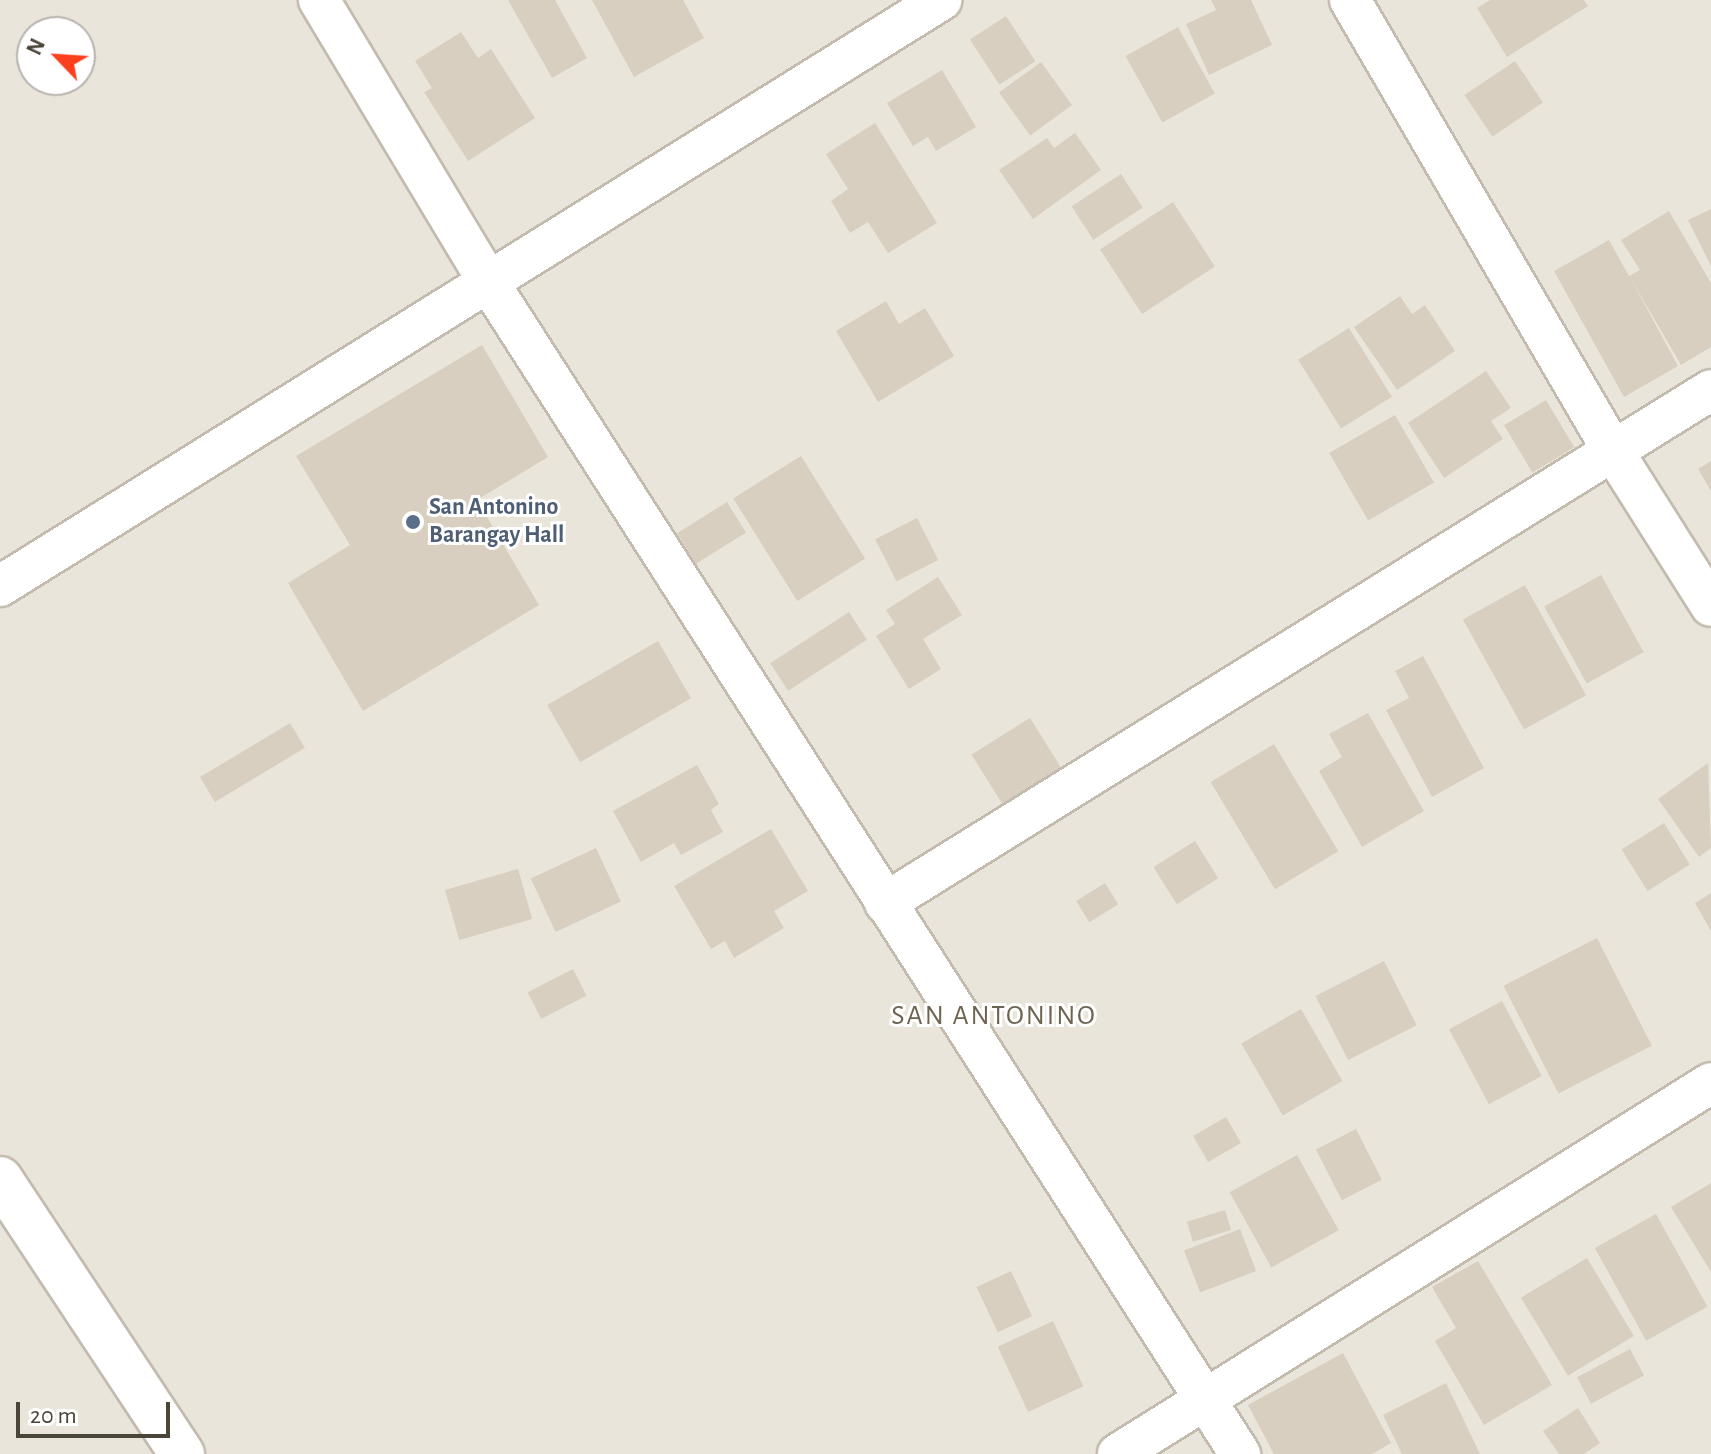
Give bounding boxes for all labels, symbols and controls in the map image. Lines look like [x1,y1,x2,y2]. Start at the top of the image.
north arrow [16,16,96,96]
text: N [23,35,49,58]
place label: San Antonino Barangay Hall [429,494,564,550]
marker: San Antonino Barangay Hall [404,513,422,531]
district label: SAN ANTONINO [891,999,1097,1033]
scale bar [20,1386,174,1436]
text: 20 m [30,1404,77,1428]

